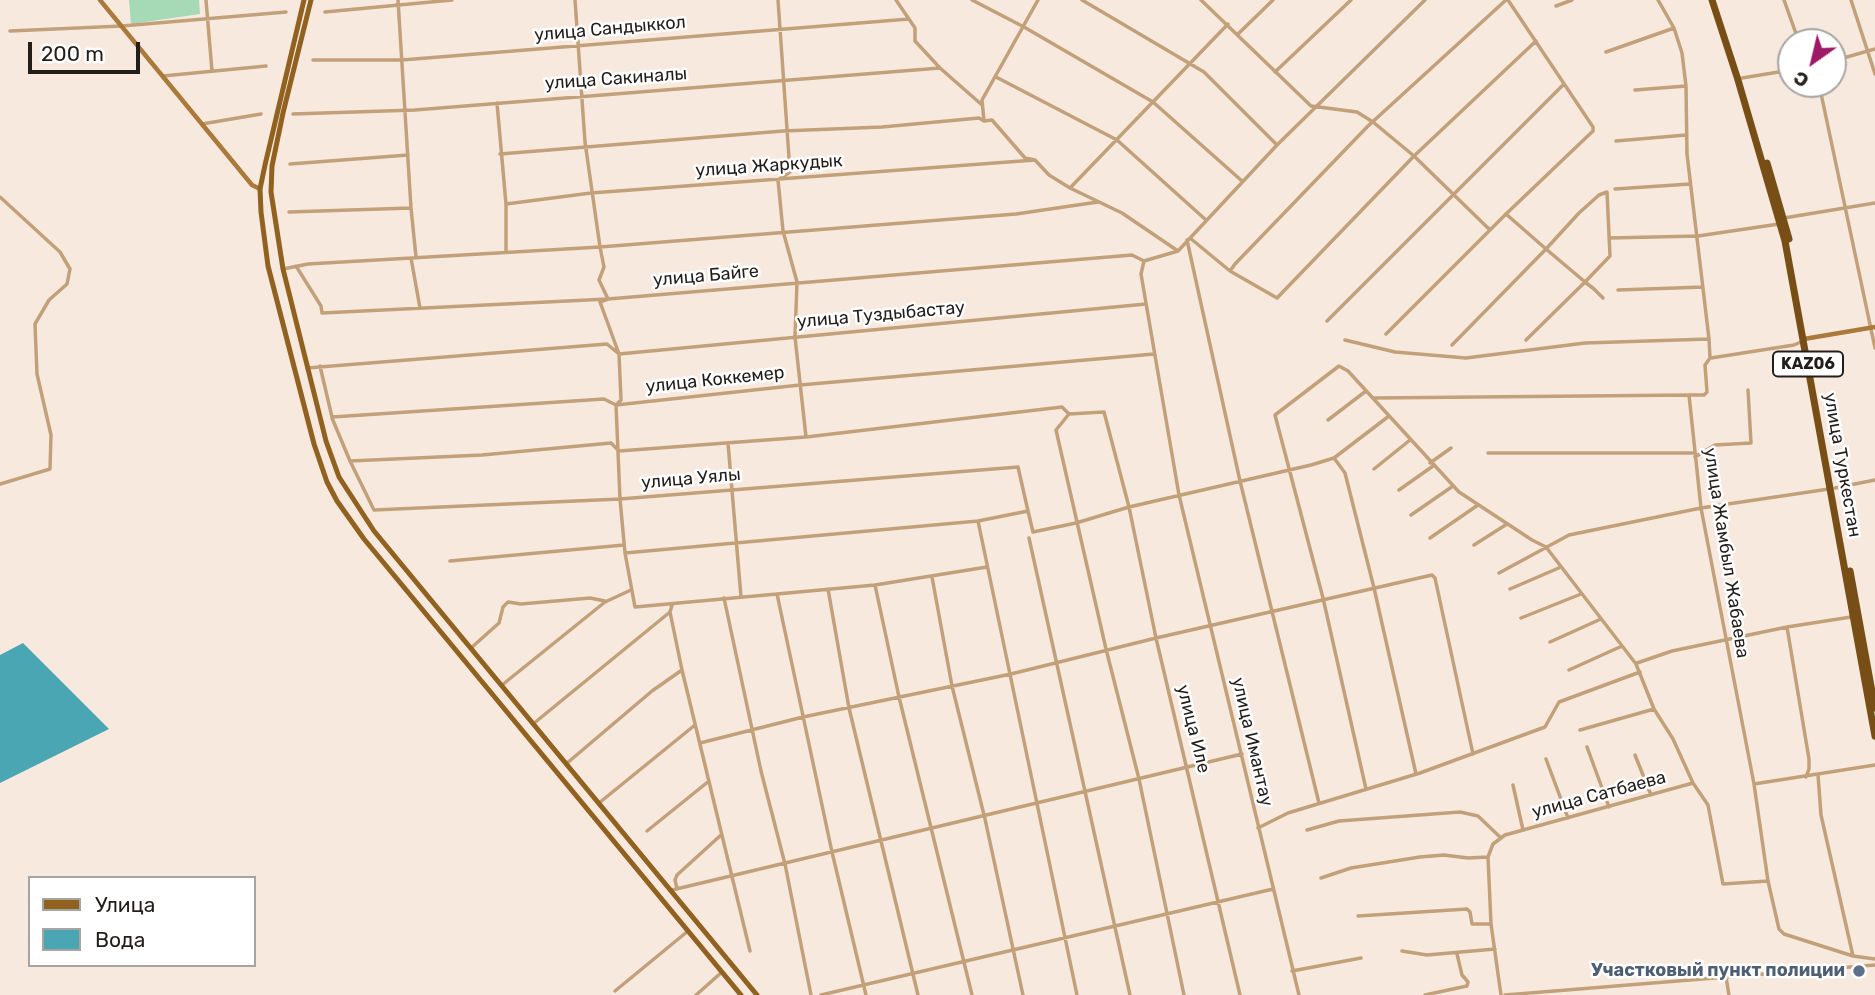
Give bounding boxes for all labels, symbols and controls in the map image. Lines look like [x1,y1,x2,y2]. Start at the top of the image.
street label: улица Сандыккол [533,12,687,46]
scale bar [32,28,144,72]
north arrow [1777,28,1847,98]
text: 200 m [41,41,104,66]
street label: улица Сакиналы [544,63,688,95]
text: С [1789,66,1813,92]
street label: улица Жаркудык [695,150,843,182]
street label: улица Байге [652,261,760,291]
street label: улица Туздыбастау [796,297,966,333]
road number: KАZ06 [1773,352,1843,376]
street label: улица Коккемер [644,362,786,398]
street label: улица Туркестан [1819,391,1865,539]
street label: улица Жамбыл Жабаева [1699,446,1753,660]
street label: улица Уялы [640,464,742,494]
street label: улица Имантау [1227,675,1277,809]
street label: улица Иле [1172,683,1214,775]
street label: улица Сатбаева [1530,767,1668,823]
legend [28,876,256,967]
text: Улица [95,892,155,917]
text: Вода [95,927,145,952]
place label: Участковый пункт полиции [1591,960,1845,982]
marker: Участковый пункт полиции [1851,963,1867,979]

